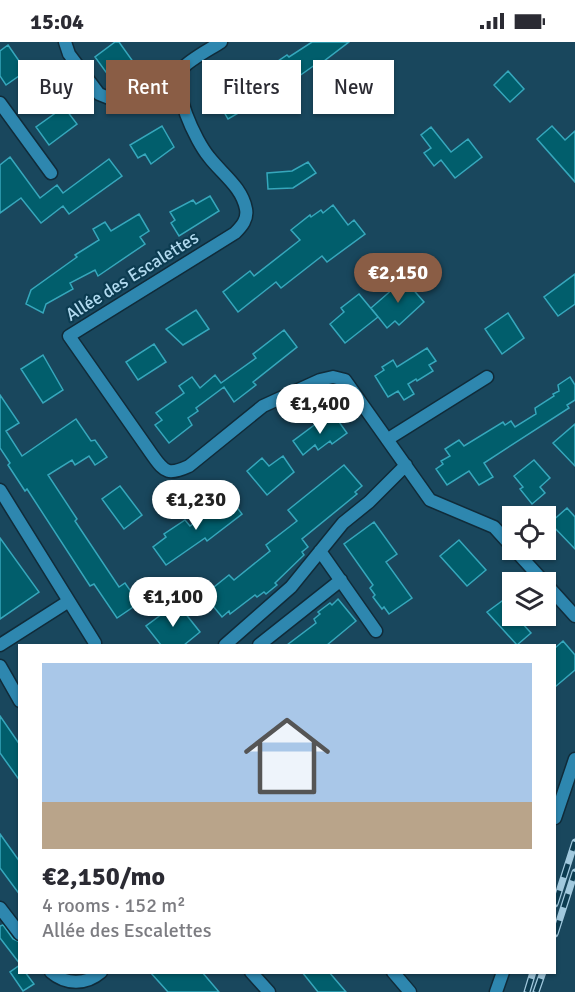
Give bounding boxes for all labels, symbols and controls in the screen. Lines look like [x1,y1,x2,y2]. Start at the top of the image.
text: 15:04 [30,8,84,35]
chip: Buy [18,60,94,114]
chip: Rent [106,60,190,114]
chip: Filters [202,60,301,114]
chip: New [313,60,394,114]
street label: Allée des Escalettes [62,226,203,326]
pin: €2,150 [349,253,447,304]
text: €2,150 [368,260,428,285]
pin: €1,400 [271,384,369,435]
text: €1,400 [290,391,350,416]
pin: €1,230 [147,480,245,531]
text: €1,230 [166,487,226,512]
map controls [502,506,556,626]
button: locate [502,506,556,560]
button: layers [502,572,556,626]
pin: €1,100 [124,577,222,628]
text: €1,100 [143,584,203,609]
icon: home [233,702,341,810]
text: €2,150/mo [42,861,165,893]
text: 4 rooms · 152 m² [42,893,186,918]
text: Allée des Escalettes [42,918,211,943]

